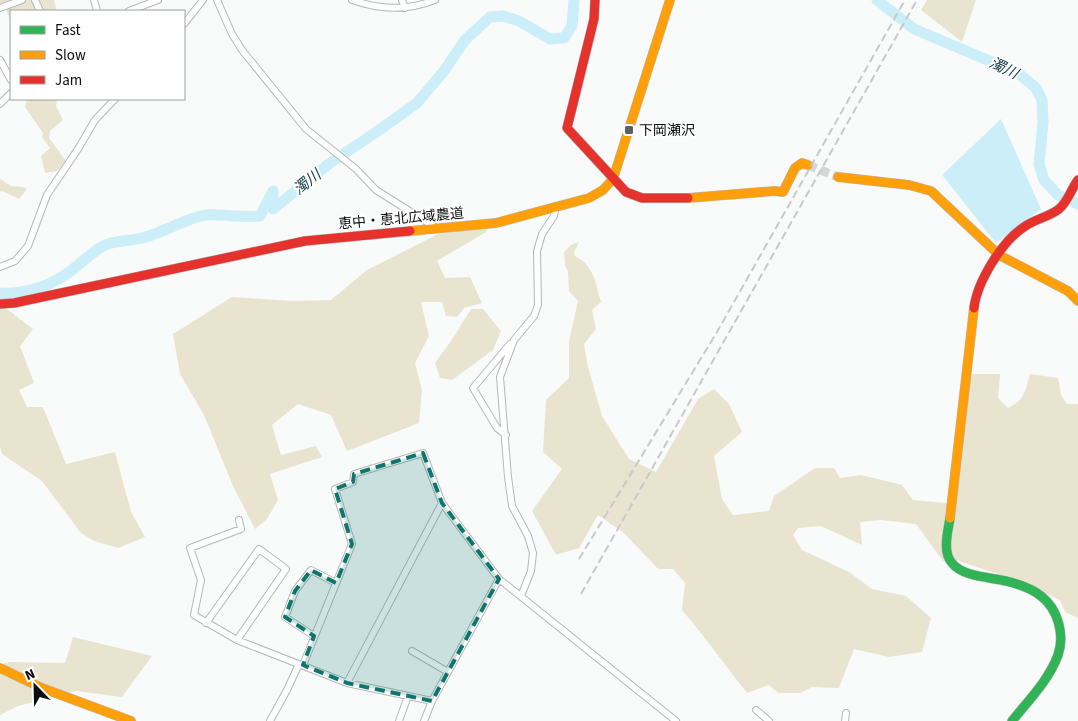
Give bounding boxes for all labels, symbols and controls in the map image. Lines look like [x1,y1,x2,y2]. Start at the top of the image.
legend [10,10,185,100]
text: Fast [55,20,81,41]
text: Slow [55,45,86,66]
water label: 濁川 [986,52,1024,85]
text: Jam [55,70,82,91]
place label: 下岡瀬沢 [639,121,695,141]
marker: 下岡瀬沢 [623,124,635,136]
water label: 濁川 [289,164,327,200]
street label: 恵中・恵北広域農道 [337,204,465,234]
north arrow [10,661,60,711]
text: N [22,664,39,686]

